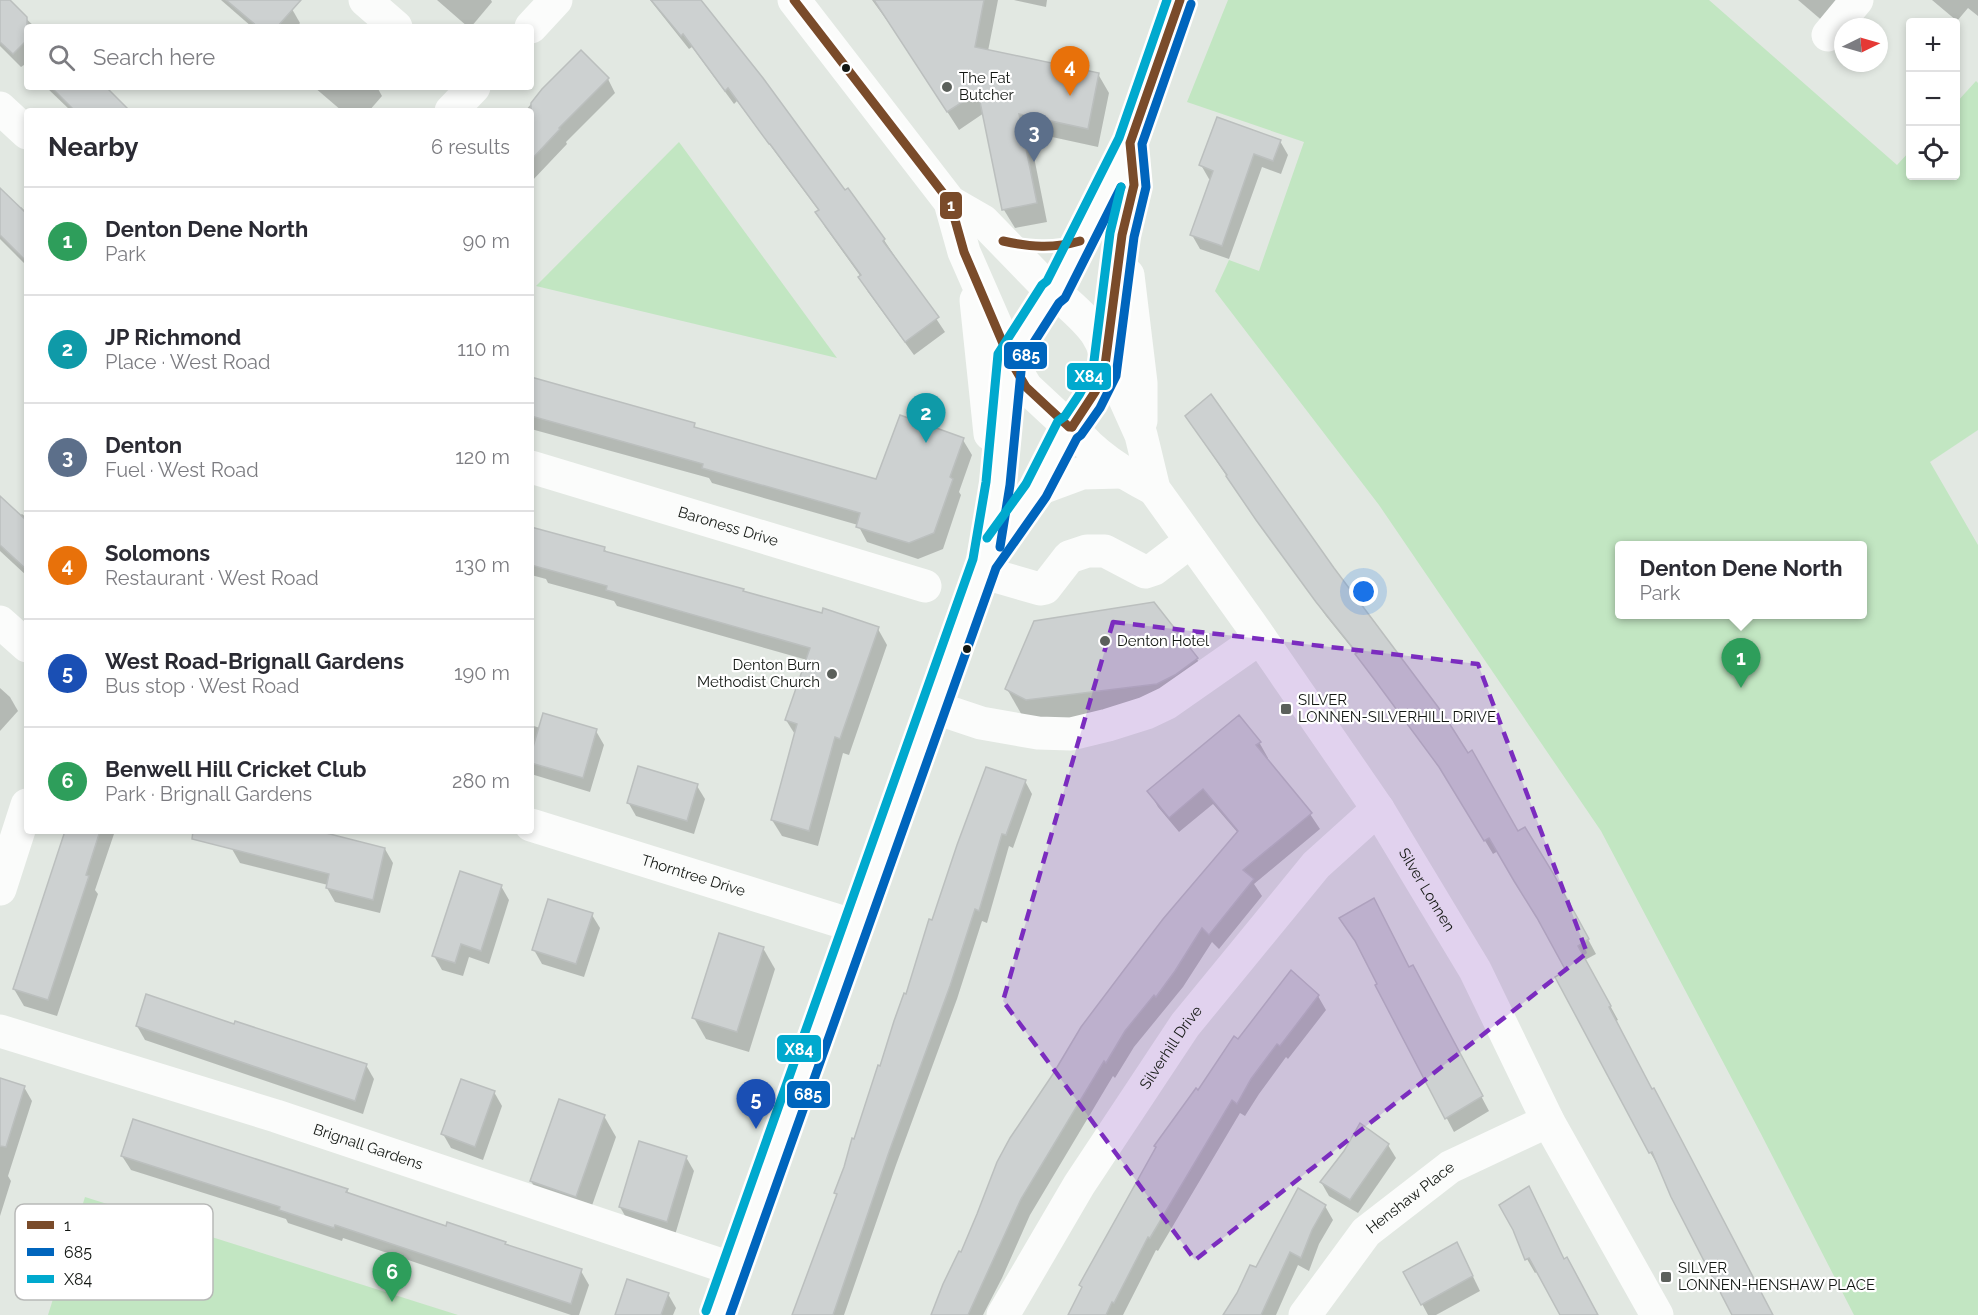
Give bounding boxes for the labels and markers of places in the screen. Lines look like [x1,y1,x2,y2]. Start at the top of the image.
pin: 4 [1050,46,1090,96]
unlabelled marker [840,62,852,74]
place label: The Fat Butcher [959,69,1015,104]
marker: The Fat Butcher [940,80,954,94]
pin: 3 [1014,112,1054,162]
pin: 2 [906,394,946,443]
place label: Denton Hotel [1117,632,1210,650]
marker: Denton Hotel [1098,634,1112,648]
pin: 1 [1722,638,1760,688]
unlabelled marker [961,643,973,655]
place label: Denton Burn Methodist Church [697,656,820,691]
marker: Denton Burn Methodist Church [825,667,839,681]
place label: SILVER LONNEN-SILVERHILL DRIVE [1298,691,1496,726]
marker: SILVER LONNEN-SILVERHILL DRIVE [1279,702,1293,716]
pin: 5 [736,1080,776,1129]
pin: 6 [372,1252,412,1302]
place label: SILVER LONNEN-HENSHAW PLACE [1678,1259,1875,1294]
marker: SILVER LONNEN-HENSHAW PLACE [1659,1270,1673,1284]

